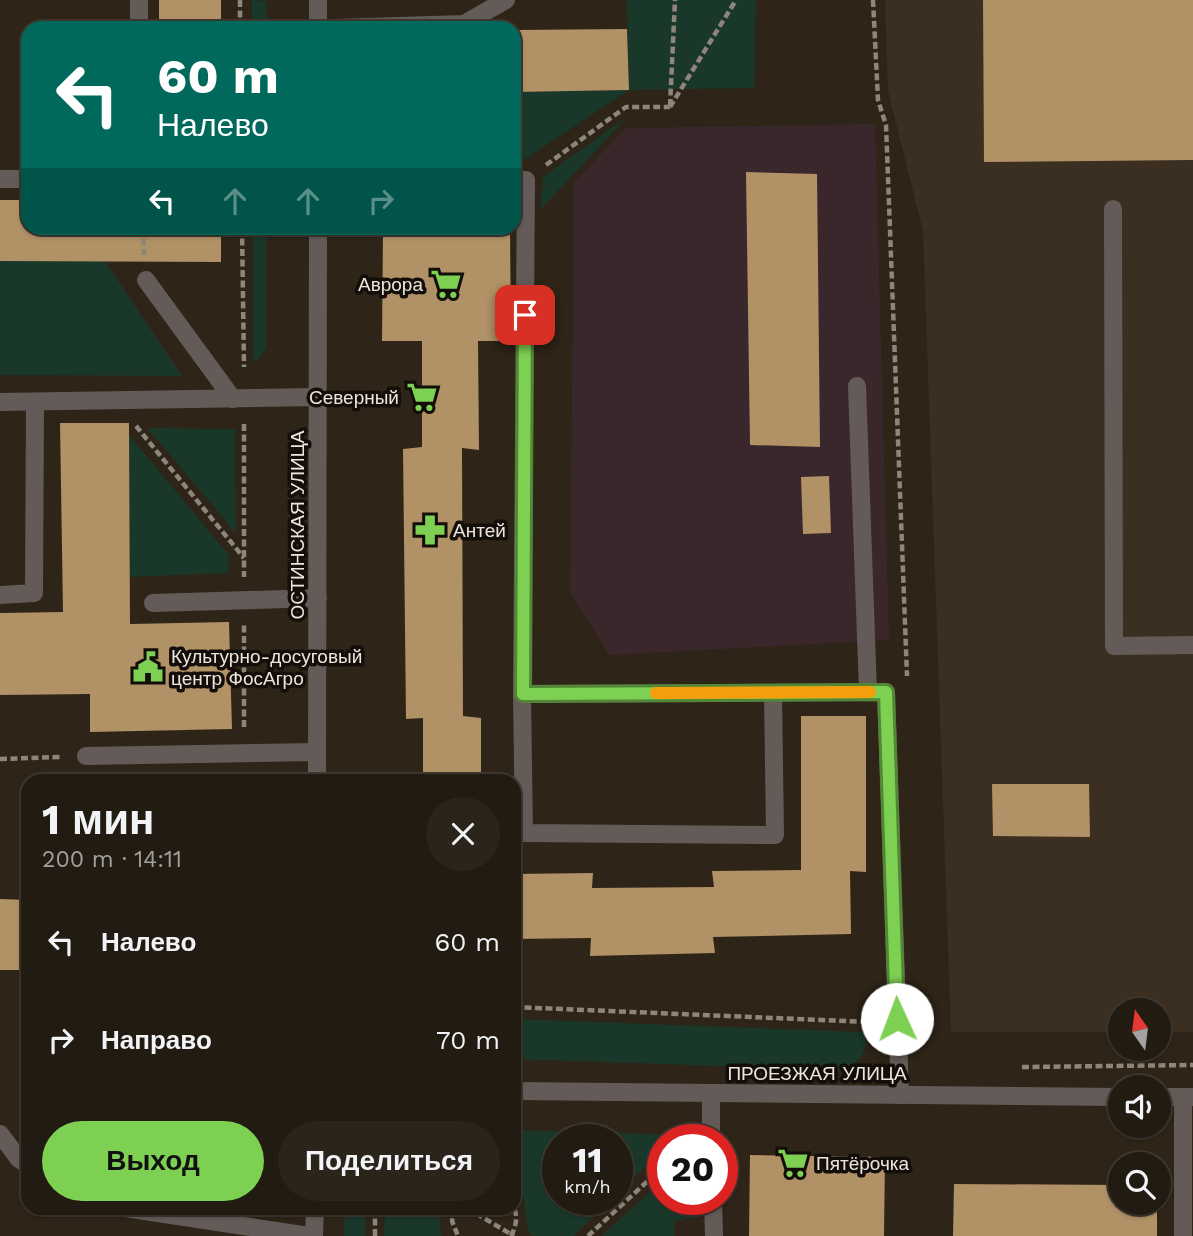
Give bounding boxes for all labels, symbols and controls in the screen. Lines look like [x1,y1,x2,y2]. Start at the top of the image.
text: 60 m [157,47,279,105]
icon: left [42,49,133,140]
text: Налево [157,106,269,144]
icon: left [143,182,181,220]
icon: ahead [216,182,254,220]
icon: ahead [289,182,327,220]
icon: right [362,182,400,220]
supermarket icon: Аврора [429,267,463,301]
place label: Аврора [358,273,423,296]
pin [495,285,555,345]
icon: arrive [506,296,544,334]
supermarket icon: Северный [405,380,439,414]
place label: Северный [309,386,399,409]
street label: ОСТИНСКАЯ УЛИЦА [286,430,309,619]
pharmacy icon: Антей [413,513,447,547]
place label: Антей [453,519,506,542]
place label: Культурно-досуговый центр ФосАгро [171,645,362,690]
public building icon: Культурно-досуговый центр ФосАгро [131,650,165,684]
text: 1 мин [42,795,154,844]
button: close [426,797,500,871]
text: 200 m · 14:11 [42,846,182,873]
icon: left [42,923,80,961]
text: Налево [101,927,196,957]
text: 60 m [434,927,500,957]
position arrow [860,982,934,1056]
north arrow [1108,998,1171,1060]
map controls [1108,998,1171,1215]
icon: right [42,1021,80,1059]
text: Направо [101,1025,212,1055]
text: 70 m [436,1025,500,1055]
street label: ПРОЕЗЖАЯ УЛИЦА [727,1062,907,1085]
button: sound [1108,1075,1171,1138]
button: Выход [42,1121,264,1201]
button: Поделиться [278,1121,500,1201]
speed limit sign: 20 [647,1124,738,1215]
text: 11 [572,1139,603,1181]
supermarket icon: Пятёрочка [776,1146,810,1180]
place label: Пятёрочка [816,1152,910,1175]
button: search [1108,1152,1171,1215]
text: km/h [564,1176,611,1197]

